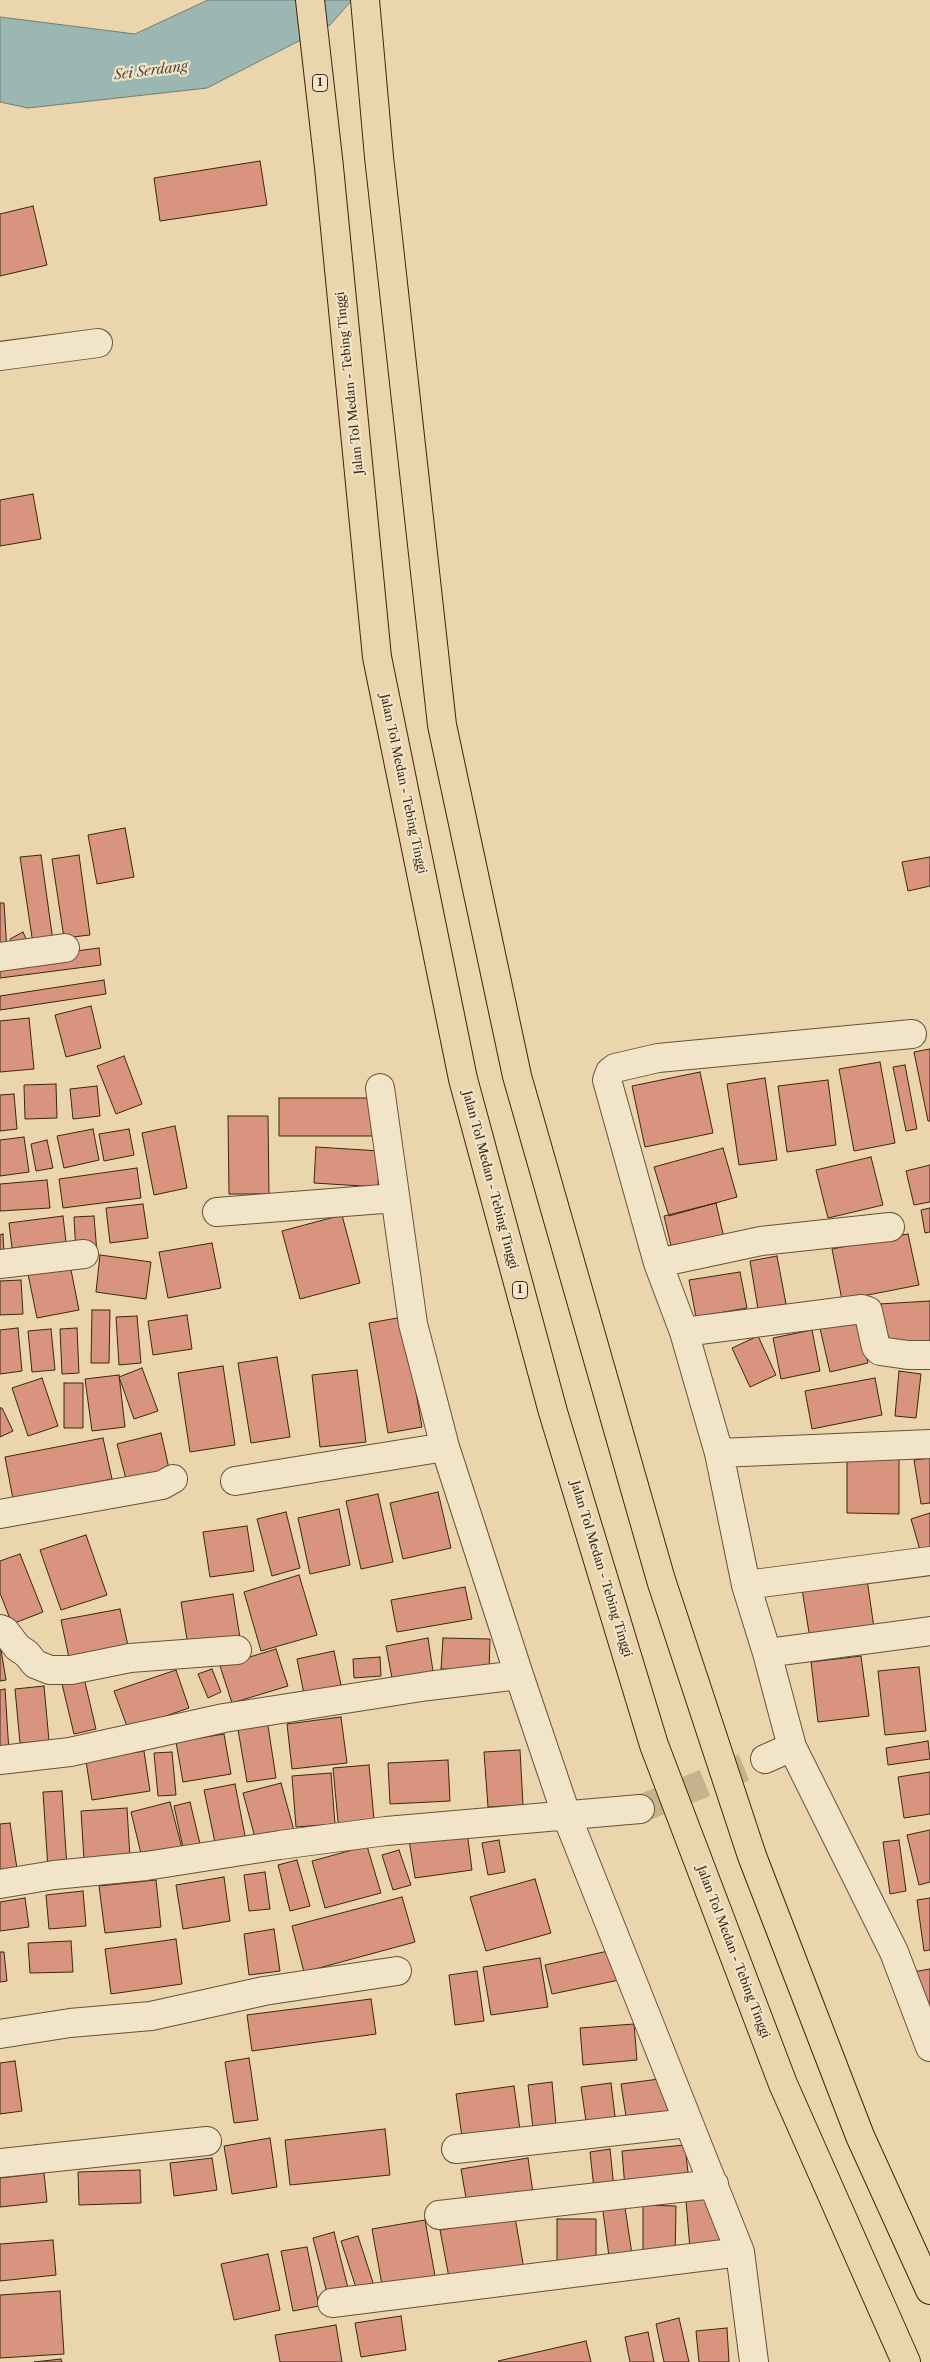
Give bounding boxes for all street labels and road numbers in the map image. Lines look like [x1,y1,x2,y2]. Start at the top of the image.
road number: 1 [312,75,328,92]
street label: Jalan Tol Medan - Tebing Tinggi [333,291,367,475]
street label: Jalan Tol Medan - Tebing Tinggi [377,693,429,875]
street label: Jalan Tol Medan - Tebing Tinggi [459,1090,521,1270]
road number: 1 [512,1282,528,1298]
street label: Jalan Tol Medan - Tebing Tinggi [567,1479,635,1659]
street label: Jalan Tol Medan - Tebing Tinggi [693,1864,773,2040]

